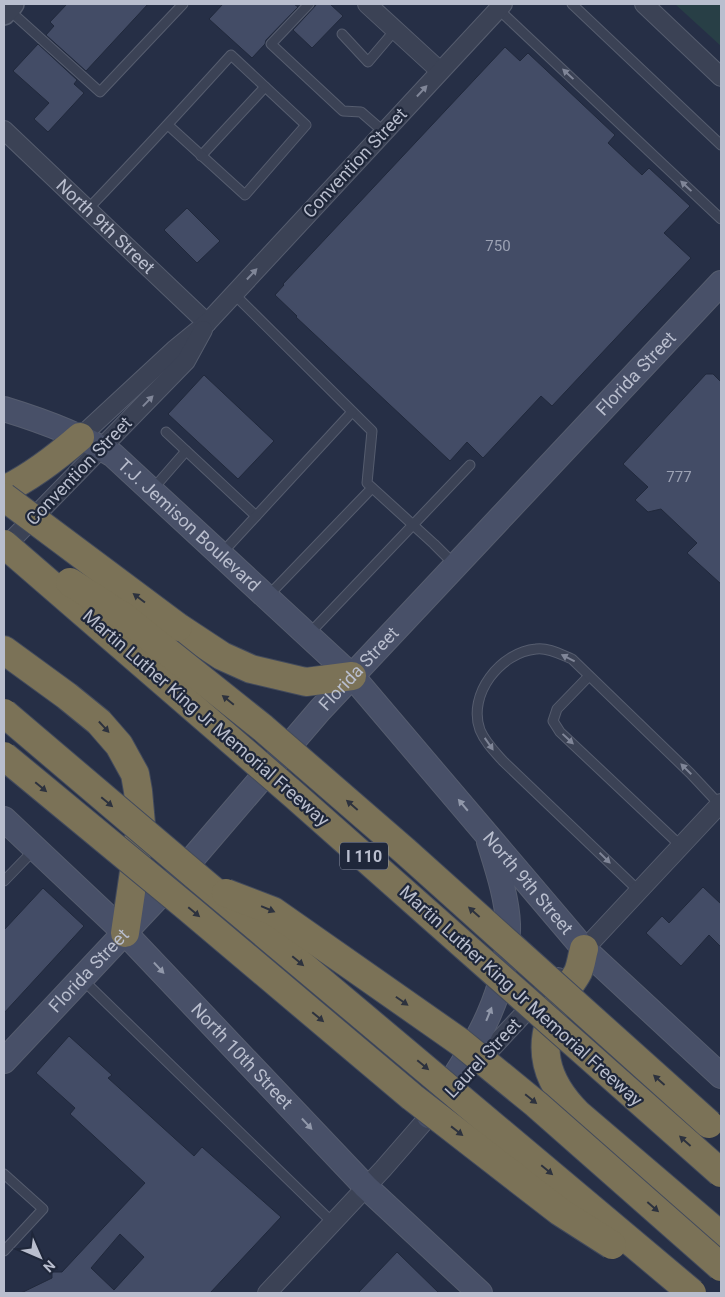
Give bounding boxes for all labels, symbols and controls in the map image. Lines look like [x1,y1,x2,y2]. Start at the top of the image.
one-way arrow [562,68,574,80]
one-way arrow [416,85,428,97]
street label: Convention Street [298,103,411,222]
street label: North 9th Street [52,174,159,278]
one-way arrow [680,180,692,192]
house number: 750 [485,237,511,255]
one-way arrow [246,269,258,281]
street label: Florida Street [591,327,680,419]
one-way arrow [142,395,154,407]
street label: Convention Street [22,412,136,529]
street label: T.J. Jemison Boulevard [114,454,265,596]
house number: 777 [666,468,692,486]
one-way arrow [133,592,146,603]
street label: Martin Luther King Jr Memorial Freeway [79,605,334,831]
street label: Florida Street [314,622,403,715]
one-way arrow [561,654,576,663]
one-way arrow [222,694,235,705]
one-way arrow [98,721,110,733]
one-way arrow [562,733,574,745]
one-way arrow [484,737,494,751]
one-way arrow [680,764,692,776]
one-way arrow [35,781,47,792]
one-way arrow [101,796,114,807]
one-way arrow [346,799,358,811]
one-way arrow [457,799,468,812]
street label: North 9th Street [479,827,578,938]
road number: I 110 [340,842,388,869]
one-way arrow [598,852,610,864]
street label: Martin Luther King Jr Memorial Freeway [396,881,647,1111]
one-way arrow [261,906,275,914]
one-way arrow [468,906,480,918]
one-way arrow [187,907,200,918]
street label: Florida Street [44,924,133,1016]
one-way arrow [291,956,304,967]
one-way arrow [153,962,165,974]
one-way arrow [395,996,409,1006]
street label: North 10th Street [187,999,297,1113]
one-way arrow [486,1007,494,1022]
one-way arrow [311,1012,324,1023]
street label: Laurel Street [440,1013,525,1102]
one-way arrow [416,1060,429,1071]
one-way arrow [654,1074,666,1086]
one-way arrow [524,1094,537,1105]
one-way arrow [301,1118,313,1130]
one-way arrow [450,1126,463,1137]
one-way arrow [678,1135,691,1146]
one-way arrow [540,1165,553,1176]
one-way arrow [647,1201,659,1213]
north arrow [15,1232,65,1282]
text: N [40,1257,58,1275]

